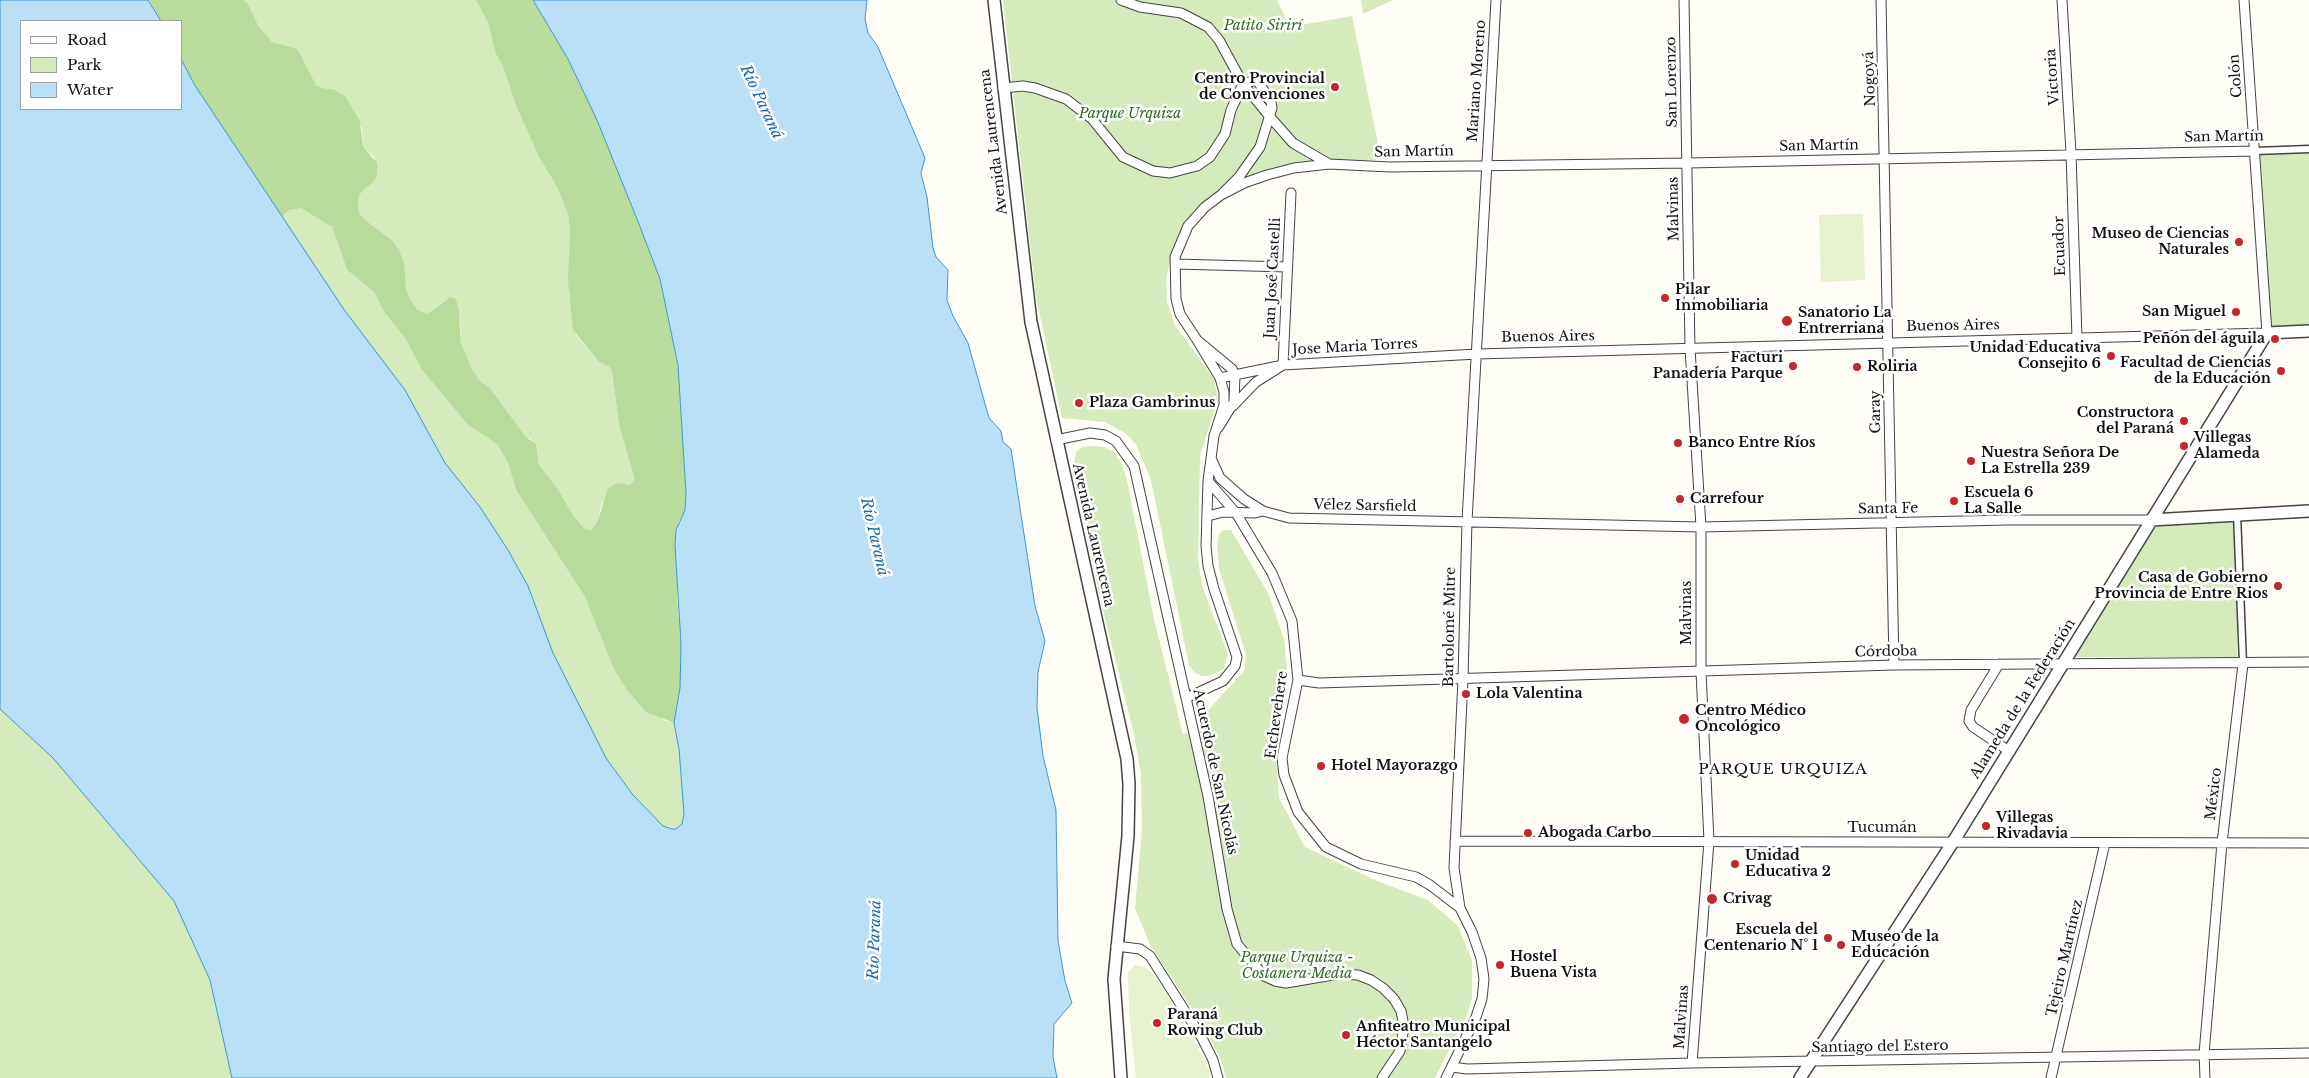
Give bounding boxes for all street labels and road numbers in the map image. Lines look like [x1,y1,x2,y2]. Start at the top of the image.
street label: Mariano Moreno [1464,19,1490,143]
street label: San Lorenzo [1663,36,1681,128]
street label: Victoria [2043,48,2063,106]
street label: Nogoyá [1861,51,1879,107]
street label: Colón [2226,54,2246,98]
street label: Avenida Laurencena [977,68,1011,216]
street label: San Martín [2184,128,2264,146]
street label: San Martín [1779,137,1859,155]
street label: San Martín [1374,143,1454,161]
street label: Malvinas [1665,177,1683,241]
street label: Ecuador [2051,216,2069,276]
street label: Juan José Castelli [1261,217,1285,339]
street label: Buenos Aires [1906,317,2000,335]
street label: Buenos Aires [1501,328,1595,346]
street label: Jose Maria Torres [1292,335,1418,359]
street label: Garay [1867,390,1885,434]
street label: Avenida Laurencena [1068,462,1118,608]
street label: Vélez Sarsfield [1313,497,1417,515]
street label: Santa Fe [1858,500,1918,518]
street label: Bartolomé Mitre [1441,567,1459,687]
street label: Malvinas [1679,581,1695,645]
street label: Alameda de la Federación [1967,616,2079,782]
street label: Córdoba [1855,643,1917,661]
street label: Etchevehere [1262,670,1292,760]
street label: Acuerdo de San Nicolás [1189,688,1241,856]
street label: México [2202,767,2226,821]
street label: Tucumán [1847,820,1917,836]
street label: Tejeiro Martínez [2043,898,2087,1018]
street label: Malvinas [1671,984,1693,1050]
street label: Santiago del Estero [1811,1037,1949,1057]

